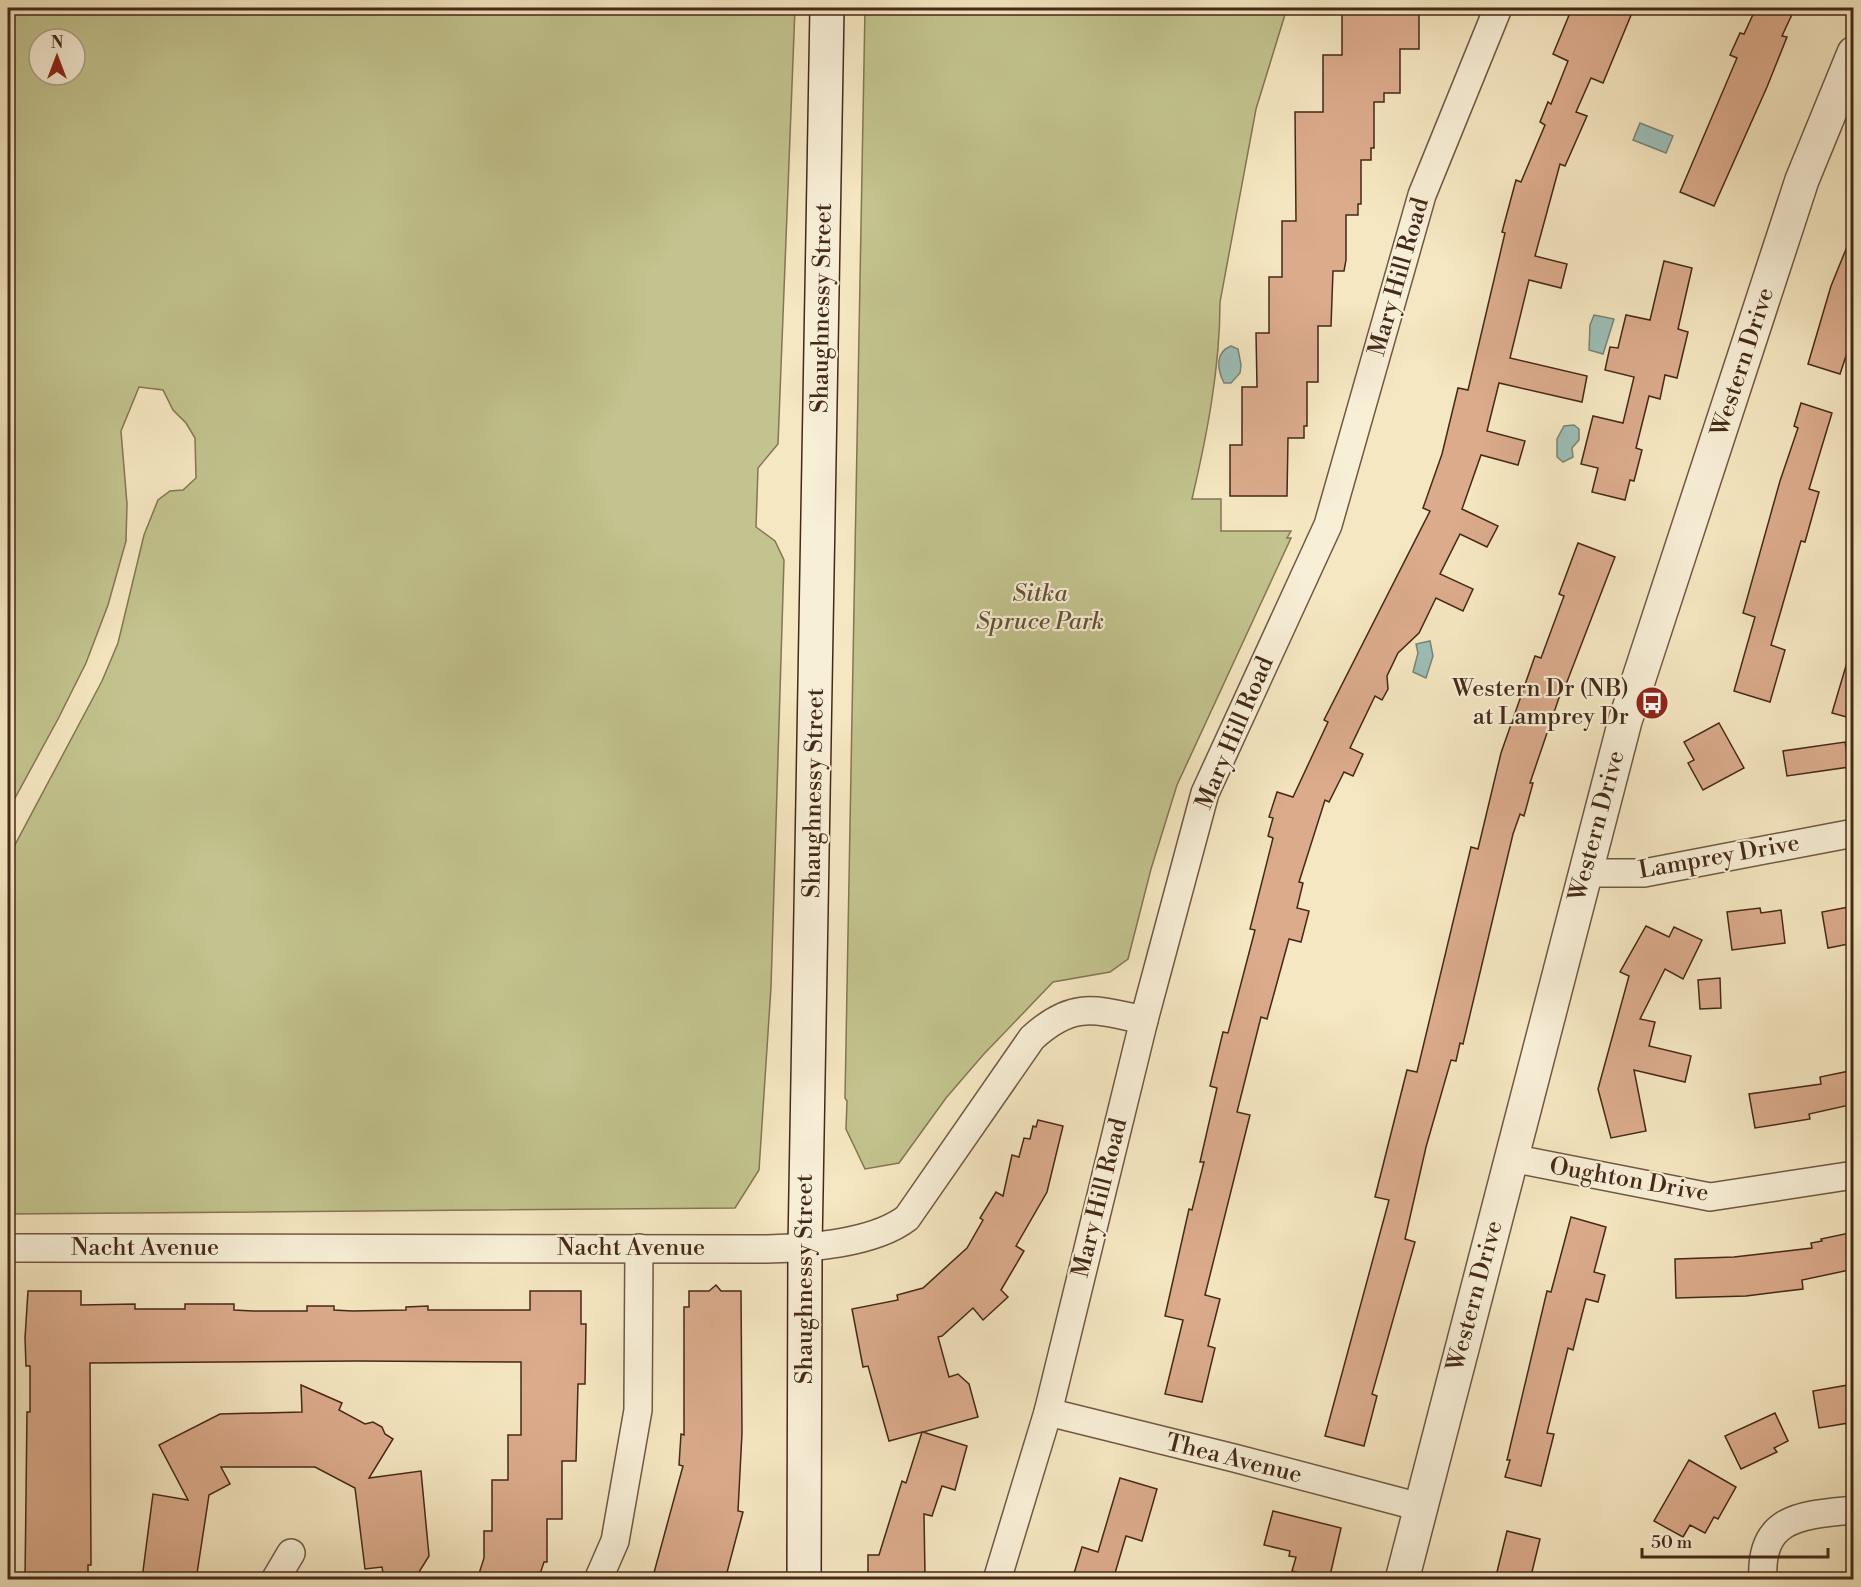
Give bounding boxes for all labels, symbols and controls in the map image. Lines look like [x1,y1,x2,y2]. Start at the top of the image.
north arrow [27,27,87,87]
text: N [51,33,64,53]
street label: Mary Hill Road [1362,194,1436,360]
street label: Shaughnessy Street [805,202,839,413]
street label: Western Drive [1705,284,1781,441]
park label: Sitka Spruce Park [976,579,1104,637]
street label: Mary Hill Road [1189,652,1281,814]
place label: Western Dr (NB) at Lamprey Dr [1451,674,1629,732]
bus stop icon: Western Dr (NB) at Lamprey Dr [1634,685,1670,721]
street label: Shaughnessy Street [797,687,831,898]
street label: Western Drive [1562,747,1631,906]
street label: Lamprey Drive [1636,828,1802,886]
street label: Mary Hill Road [1066,1115,1134,1281]
street label: Oughton Drive [1547,1151,1711,1209]
street label: Shaughnessy Street [790,1173,820,1384]
street label: Western Drive [1440,1217,1509,1376]
street label: Nacht Avenue [71,1233,219,1263]
street label: Nacht Avenue [557,1233,705,1263]
street label: Thea Avenue [1163,1428,1305,1490]
scale bar [1642,1521,1828,1559]
text: 50 m [1651,1531,1693,1554]

